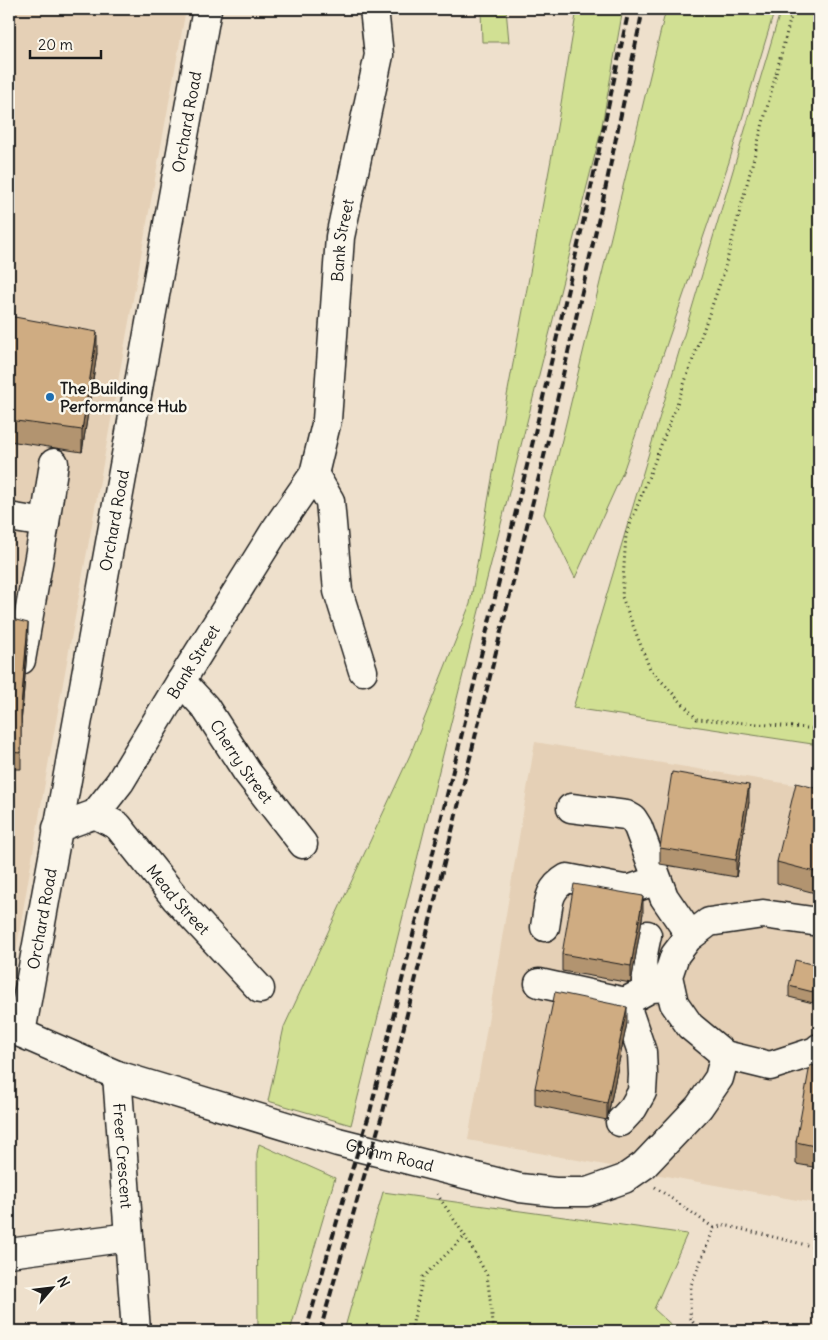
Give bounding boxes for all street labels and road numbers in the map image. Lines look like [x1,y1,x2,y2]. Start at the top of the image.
street label: Orchard Road [167,70,205,174]
street label: Bank Street [327,197,358,283]
street label: Orchard Road [95,468,133,573]
street label: Bank Street [163,620,224,702]
street label: Cherry Street [206,716,278,808]
street label: Mead Street [142,860,214,939]
street label: Orchard Road [23,867,61,971]
street label: Freer Crescent [109,1102,137,1210]
street label: Gomm Road [344,1134,436,1176]

